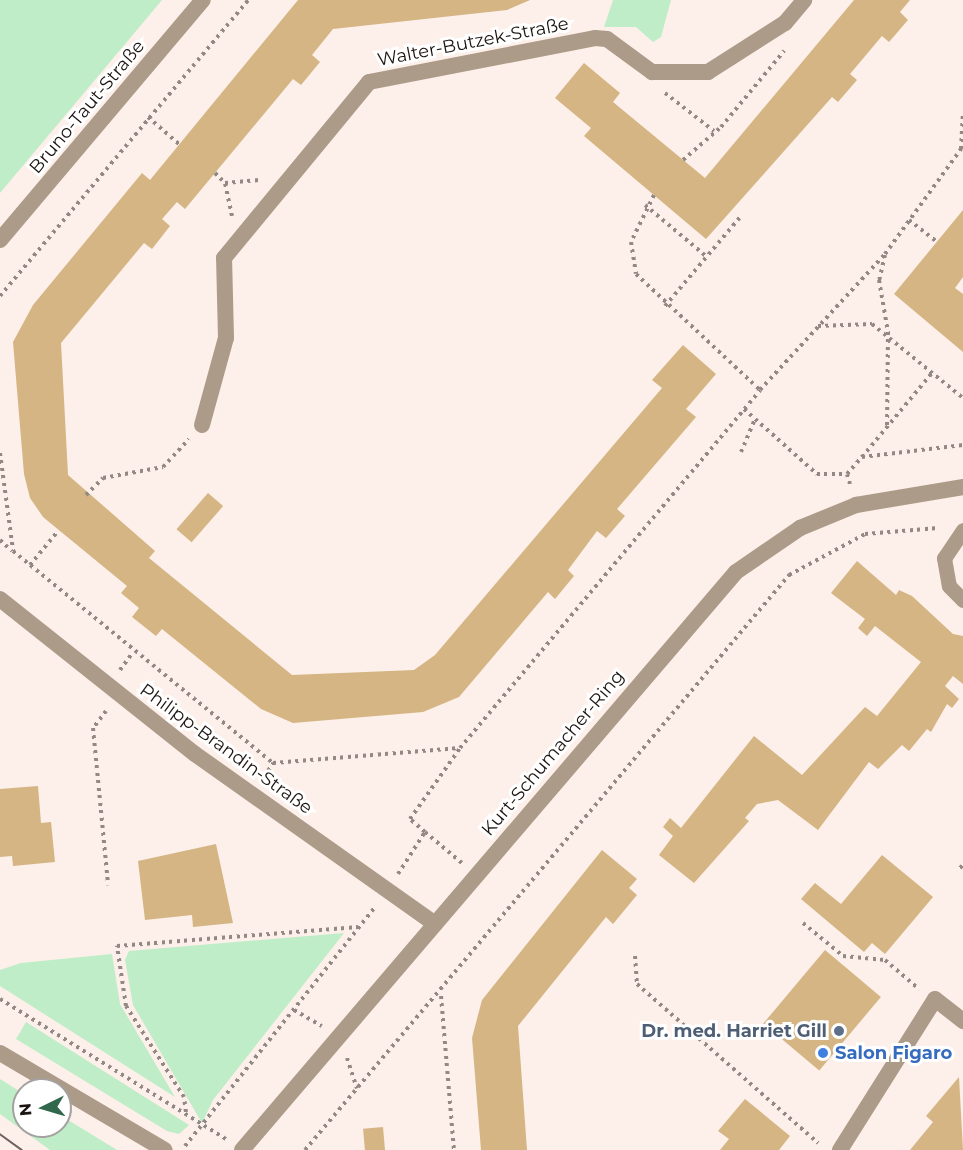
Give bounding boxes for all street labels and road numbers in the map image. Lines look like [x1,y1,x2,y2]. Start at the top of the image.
street label: Walter-Butzek-Straße [376,13,570,71]
street label: Bruno-Taut-Straße [25,36,149,178]
street label: Kurt-Schumacher-Ring [477,666,629,840]
street label: Philipp-Brandin-Straße [135,679,317,819]

